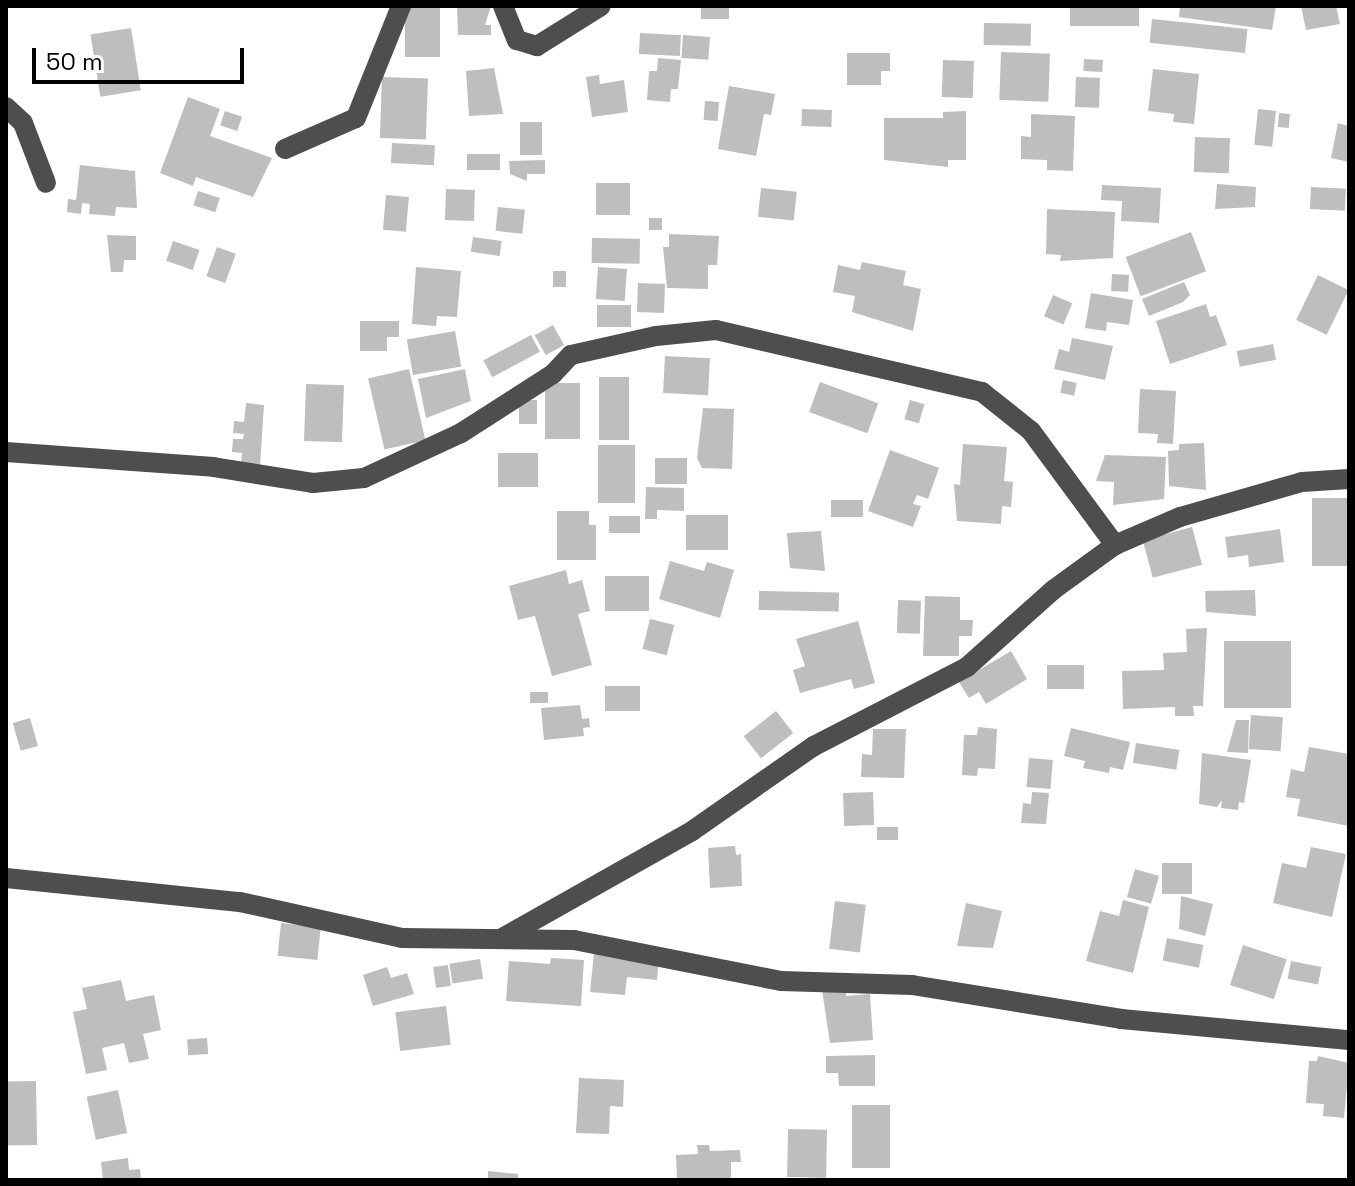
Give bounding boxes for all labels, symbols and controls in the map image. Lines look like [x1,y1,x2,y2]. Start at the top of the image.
scale bar [36,32,248,82]
text: 50 m [46,46,103,77]

